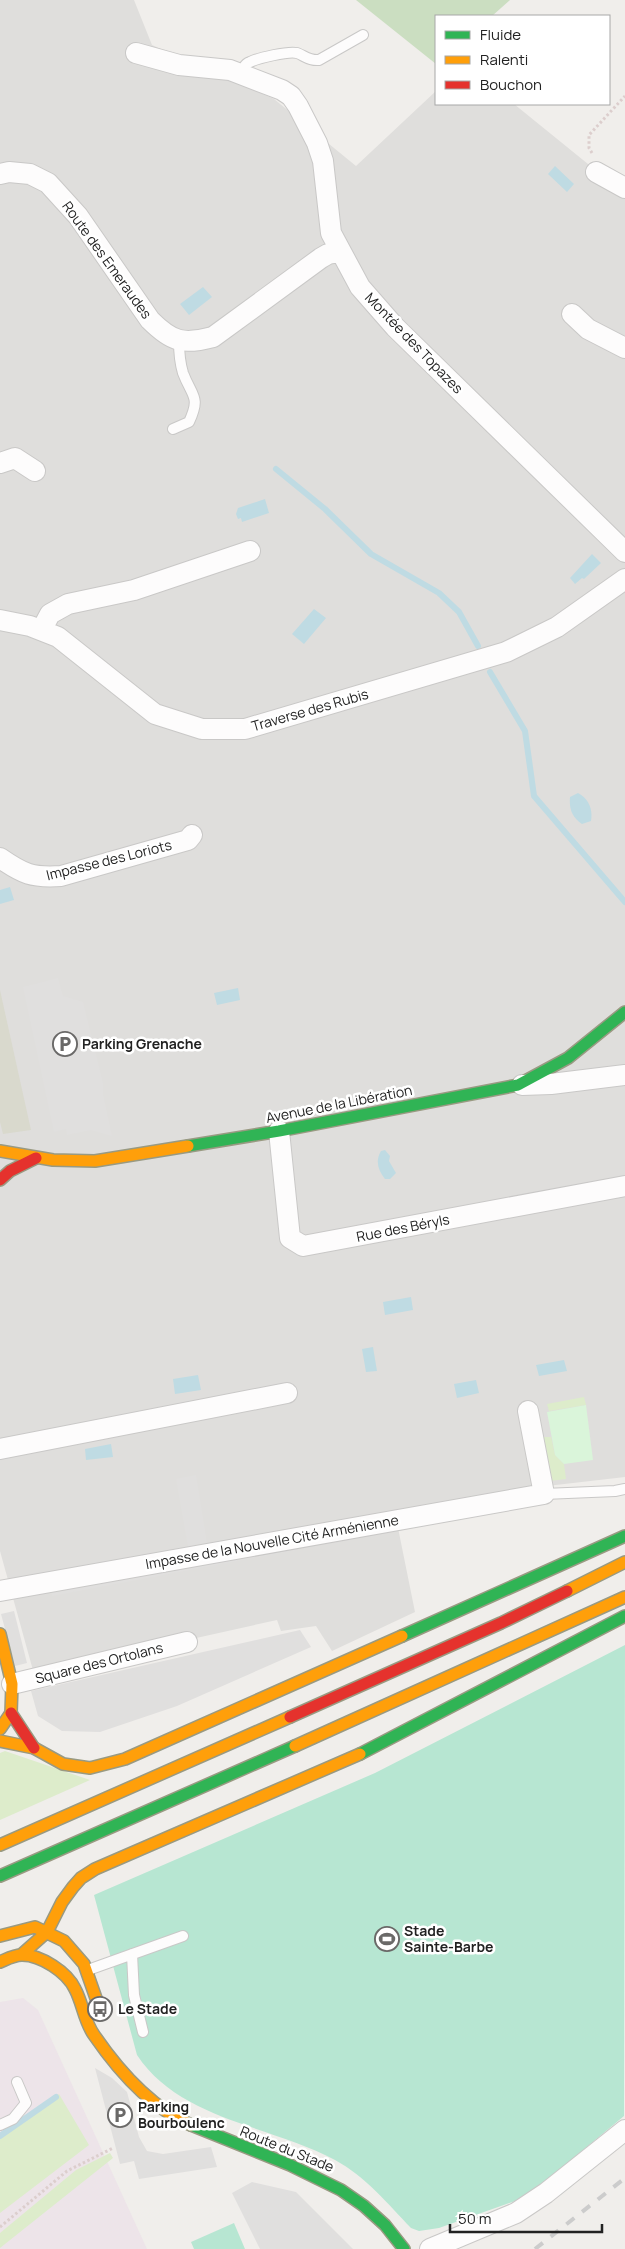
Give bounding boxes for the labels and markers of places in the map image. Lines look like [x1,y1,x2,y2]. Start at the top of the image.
parking icon: Parking Grenache [52,1031,78,1057]
place label: Parking Grenache [82,1034,202,1053]
place label: Stade Sainte-Barbe [404,1921,493,1956]
sports icon: Stade Sainte-Barbe [374,1926,400,1952]
bus stop icon: Le Stade [87,1996,113,2022]
place label: Le Stade [118,1999,177,2018]
place label: Parking Bourboulenc [138,2097,225,2132]
parking icon: Parking Bourboulenc [107,2102,133,2128]

